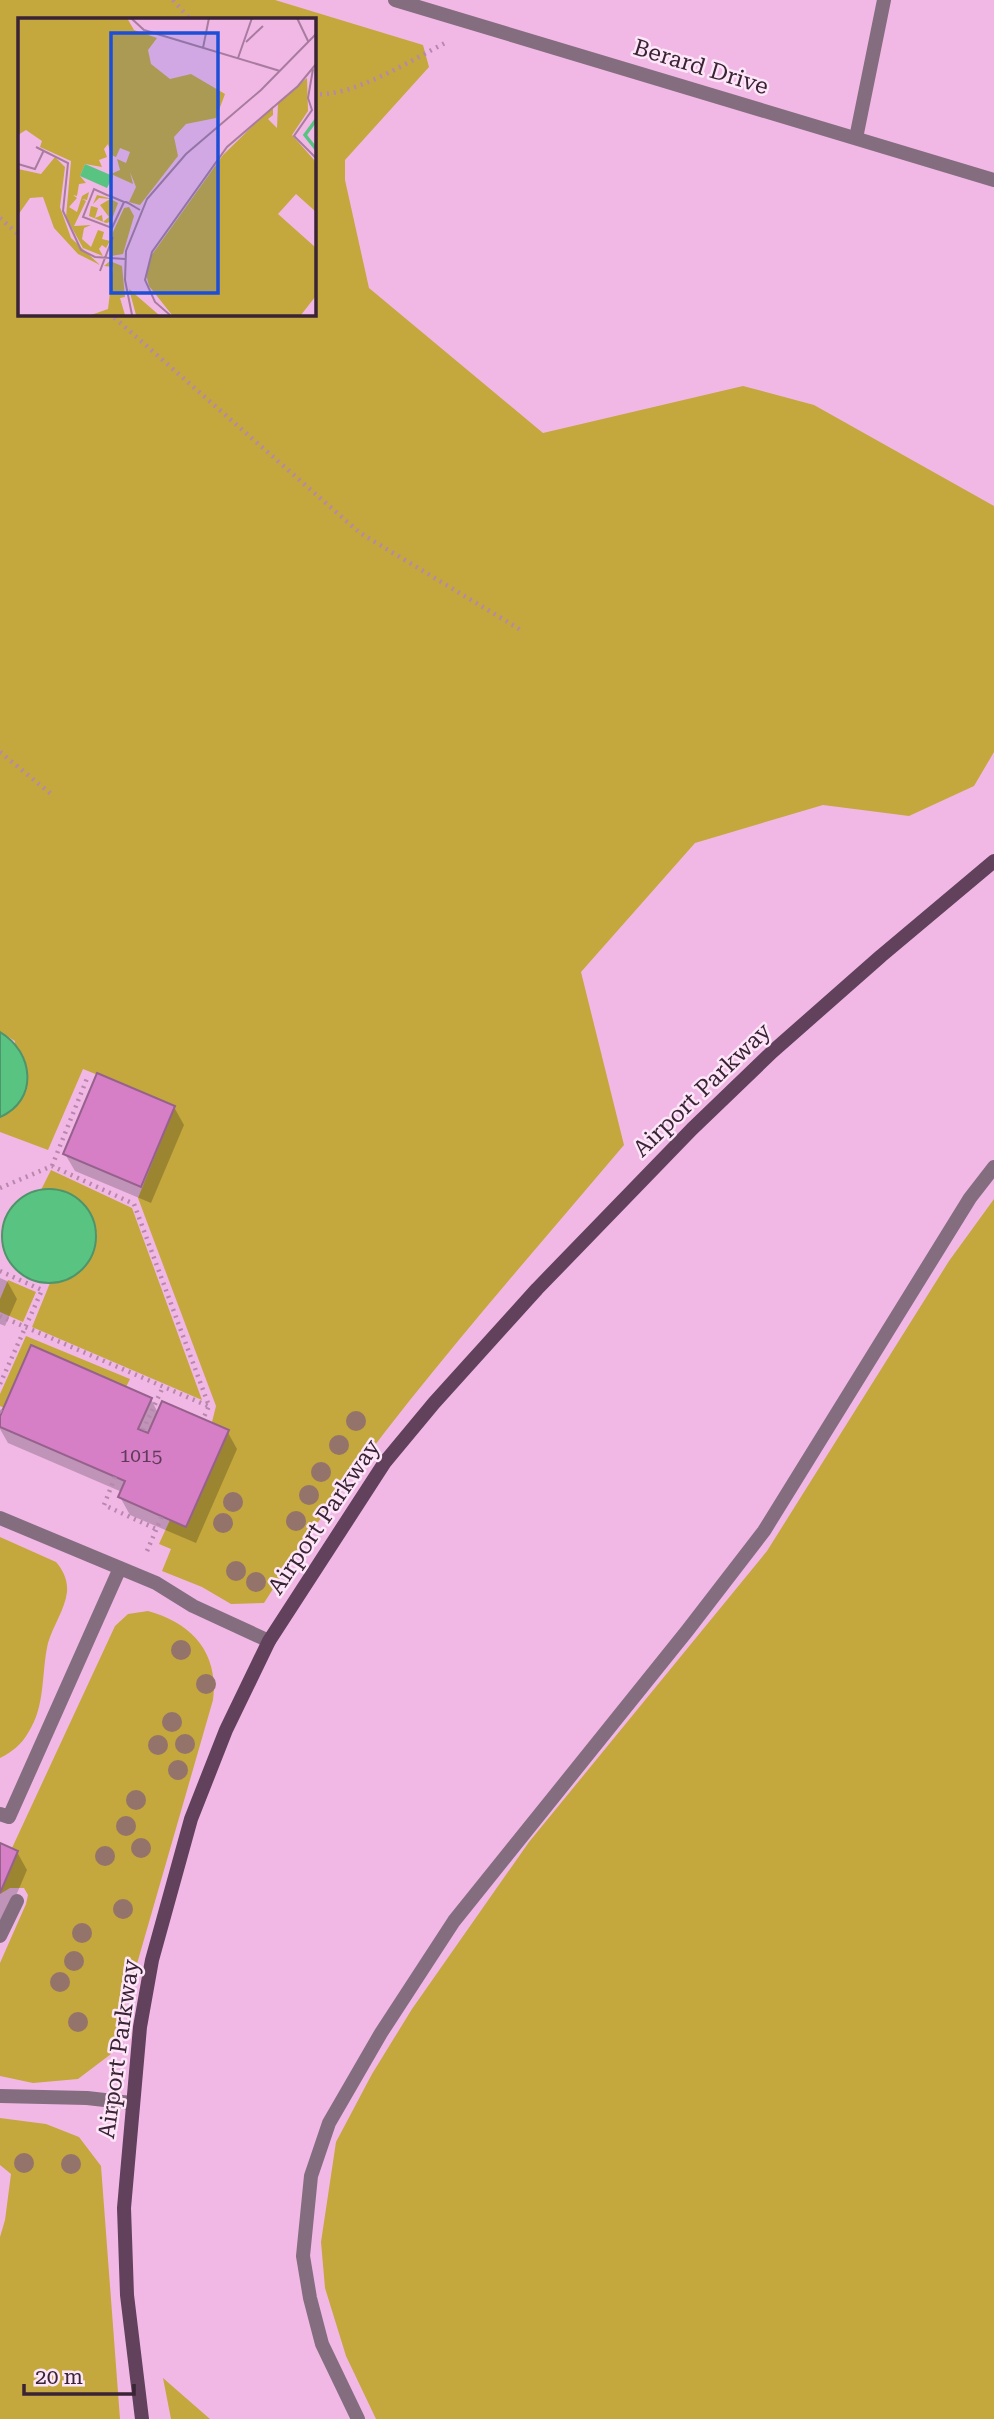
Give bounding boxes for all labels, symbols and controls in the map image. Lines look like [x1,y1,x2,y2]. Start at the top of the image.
inset map [18,18,315,315]
street label: Berard Drive [630,34,772,100]
street label: Airport Parkway [628,1017,777,1163]
street label: Airport Parkway [262,1434,386,1600]
house number: 1015 [120,1444,162,1467]
street label: Airport Parkway [93,1957,145,2140]
scale bar [24,2352,135,2396]
text: 20 m [35,2365,83,2389]

